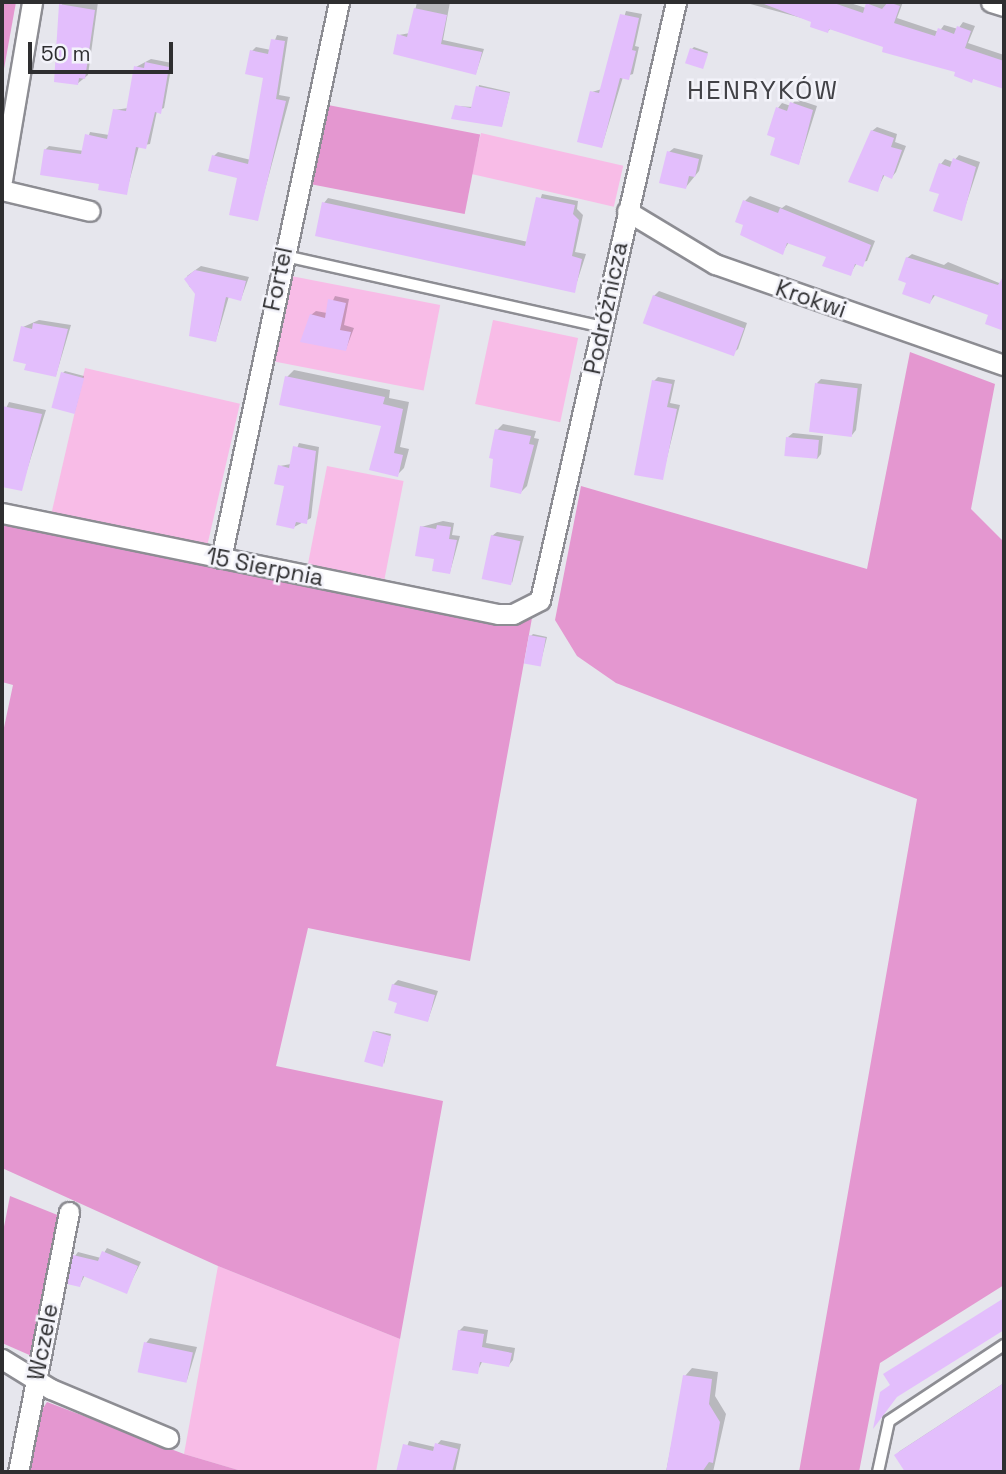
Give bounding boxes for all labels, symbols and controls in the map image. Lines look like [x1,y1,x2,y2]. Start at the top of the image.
scale bar [32,28,177,72]
text: 50 m [41,40,91,67]
district label: HENRYKÓW [688,75,838,107]
street label: Podróżnicza [578,239,634,377]
street label: Fortel [258,245,298,313]
street label: Krokwi [772,274,850,324]
street label: 15 Sierpnia [204,542,326,592]
street label: Wczele [22,1301,64,1383]

